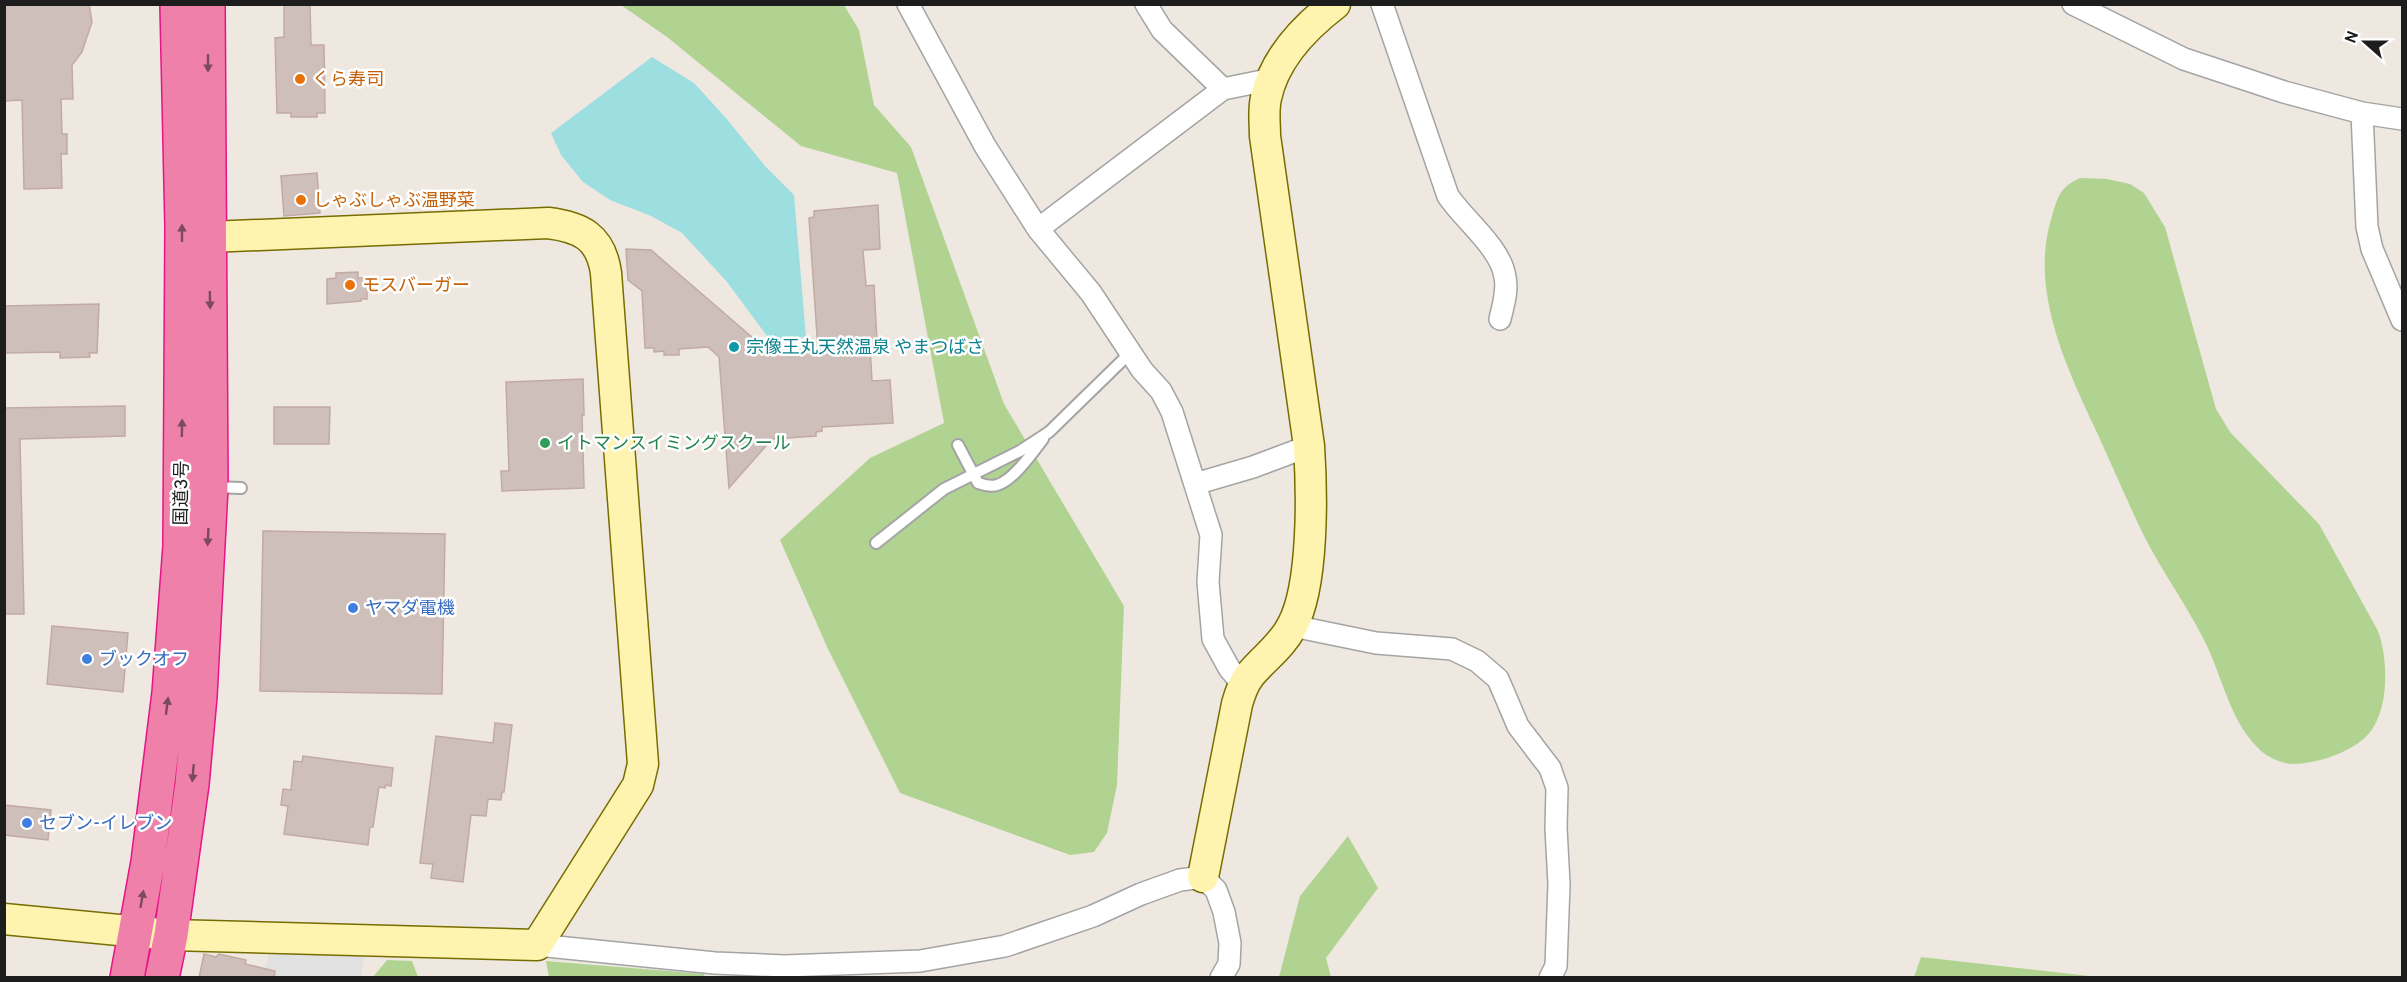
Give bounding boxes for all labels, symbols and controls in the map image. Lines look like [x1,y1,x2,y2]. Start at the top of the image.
north arrow [2335,12,2395,72]
text: N [2341,28,2364,46]
one-way arrow [203,53,213,72]
place label: くら寿司 [312,69,384,92]
marker: くら寿司 [293,72,307,86]
place label: しゃぶしゃぶ温野菜 [313,190,475,213]
marker: しゃぶしゃぶ温野菜 [294,193,308,207]
one-way arrow [177,223,187,242]
place label: モスバーガー [362,275,470,298]
marker: モスバーガー [343,278,357,292]
one-way arrow [205,290,215,309]
place label: 宗像王丸天然温泉 やまつばさ [746,337,984,360]
marker: 宗像王丸天然温泉 やまつばさ [727,340,741,354]
one-way arrow [177,418,186,437]
place label: イトマンスイミングスクール [557,433,791,456]
marker: イトマンスイミングスクール [538,436,552,450]
street label: 国道3号 [170,460,195,526]
one-way arrow [204,527,213,546]
place label: ヤマダ電機 [365,598,455,621]
marker: ヤマダ電機 [346,601,360,615]
place label: ブックオフ [99,649,189,672]
marker: ブックオフ [80,652,94,666]
one-way arrow [163,697,172,716]
one-way arrow [189,764,198,783]
place label: セブン-イレブン [39,813,172,836]
marker: セブン-イレブン [20,816,34,830]
one-way arrow [137,890,146,909]

